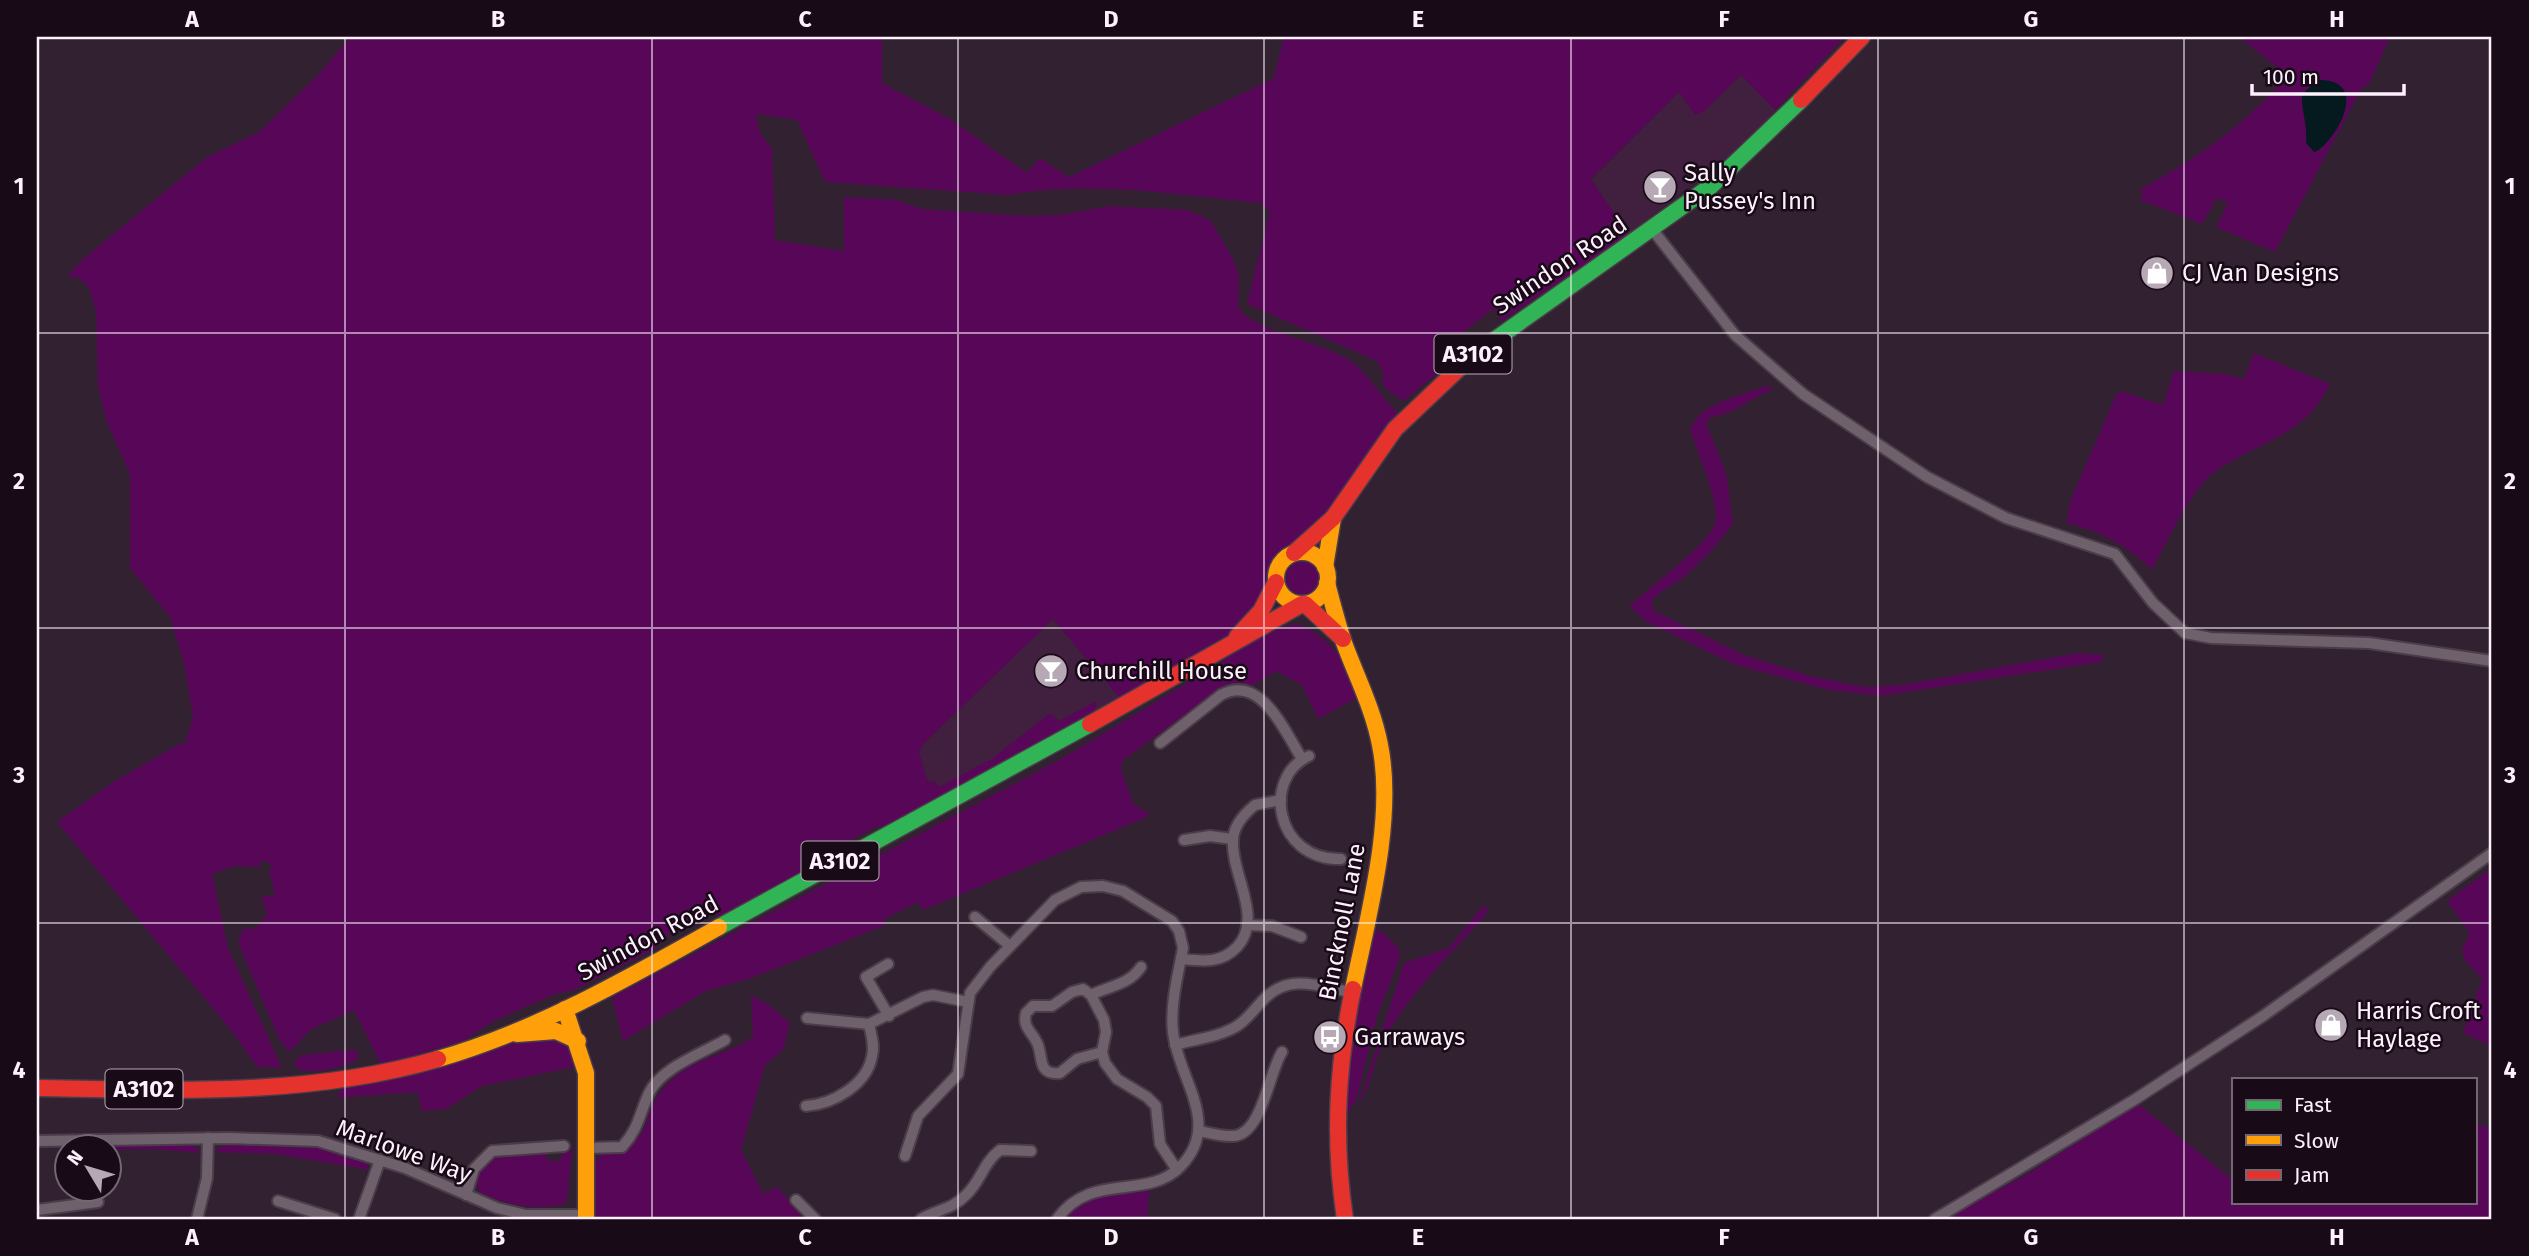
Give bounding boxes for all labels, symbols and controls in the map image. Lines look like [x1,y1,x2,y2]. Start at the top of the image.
text: A [184,5,199,33]
text: B [491,5,505,33]
text: C [798,5,812,33]
text: D [1104,5,1119,33]
text: E [1412,5,1424,33]
text: F [1718,5,1730,33]
text: G [2024,5,2038,33]
text: H [2329,5,2345,33]
scale bar [2252,52,2405,96]
text: 100 m [2263,64,2319,90]
place label: Sally Pussey's Inn [1684,159,1816,215]
bar icon: Sally Pussey's Inn [1641,168,1679,206]
text: 1 [14,172,24,200]
text: 1 [2505,172,2515,200]
street label: Swindon Road [1488,210,1632,320]
shop icon: CJ Van Designs [2138,254,2176,292]
place label: CJ Van Designs [2182,259,2339,287]
road number: A3102 [1434,334,1512,374]
text: 2 [13,467,25,495]
text: 2 [2504,467,2516,495]
bar icon: Churchill House [1032,652,1070,690]
place label: Churchill House [1076,657,1247,685]
text: 3 [12,761,25,789]
text: 3 [2503,761,2516,789]
street label: Bincknoll Lane [1313,841,1371,1003]
road number: A3102 [802,842,878,880]
street label: Swindon Road [573,889,723,987]
place label: Harris Croft Haylage [2356,997,2481,1053]
shop icon: Harris Croft Haylage [2312,1006,2350,1044]
bus stop icon: Garraways [1311,1018,1349,1056]
place label: Garraways [1354,1023,1465,1051]
text: 4 [13,1056,26,1084]
text: 4 [2504,1056,2517,1084]
road number: A3102 [106,1070,182,1108]
legend [2232,1078,2476,1204]
text: Fast [2294,1092,2332,1118]
street label: Marlowe Way [332,1114,476,1189]
text: Slow [2294,1128,2339,1154]
north arrow [52,1134,122,1204]
text: N [62,1146,88,1170]
text: Jam [2294,1162,2330,1188]
text: A [184,1223,199,1251]
text: B [491,1223,505,1251]
text: C [798,1223,812,1251]
text: D [1104,1223,1119,1251]
text: E [1412,1223,1424,1251]
text: F [1718,1223,1730,1251]
text: G [2024,1223,2038,1251]
text: H [2329,1223,2345,1251]

